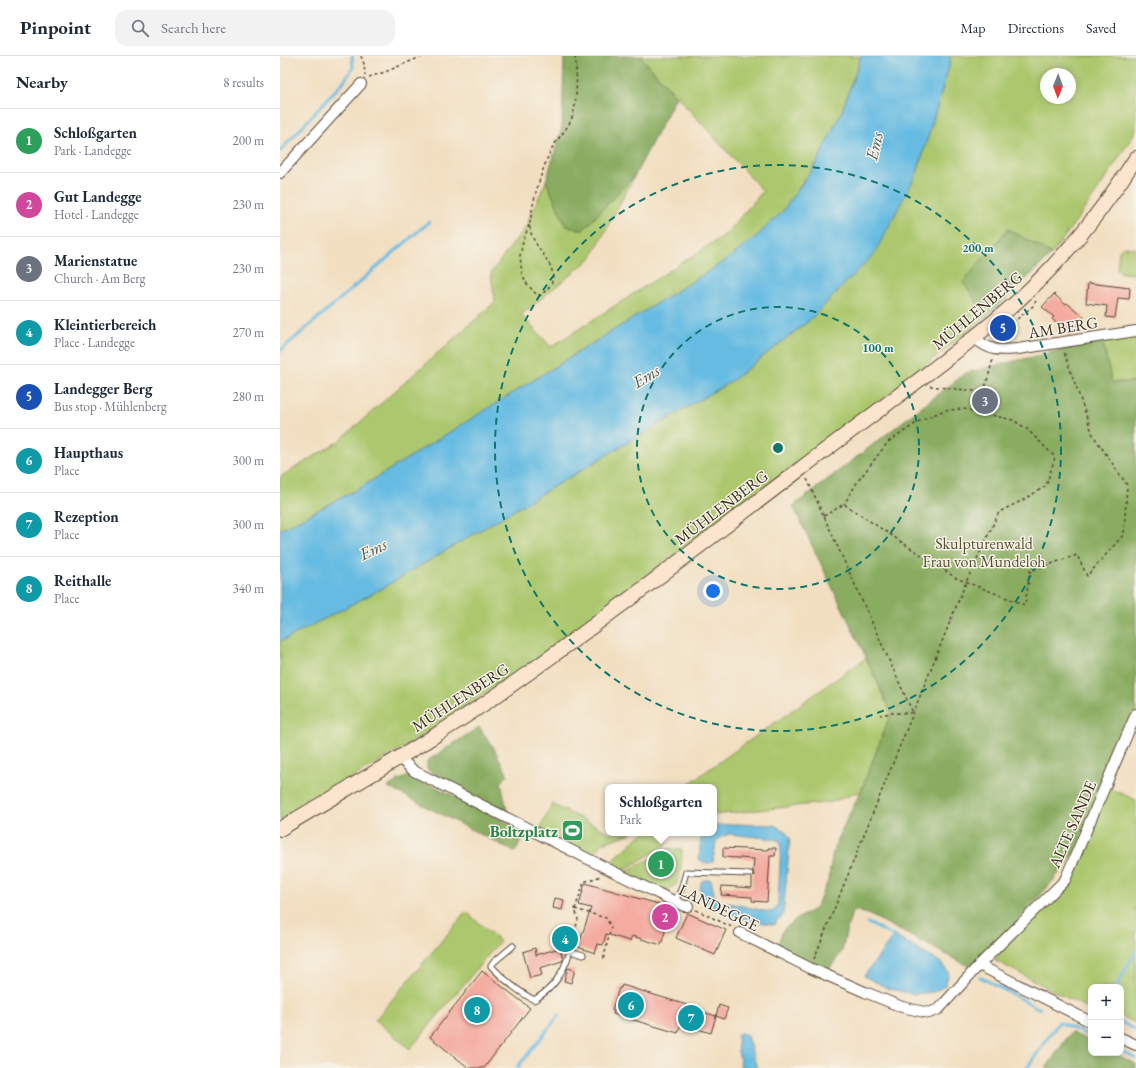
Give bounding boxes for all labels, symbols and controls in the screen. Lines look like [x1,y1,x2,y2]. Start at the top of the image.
search box [115,10,395,46]
text: Pinpoint [20,15,91,40]
icon: search [129,17,151,39]
text: Search here [161,18,226,37]
text: Map [960,19,986,37]
text: Directions [1008,19,1064,37]
text: Saved [1086,19,1116,37]
north arrow [1040,68,1076,104]
text: Nearby [16,71,68,93]
text: 8 results [223,74,264,91]
text: Schloßgarten [54,123,137,142]
water label: Ems [860,130,888,163]
text: 1 [26,132,32,149]
text: 200 m [233,132,264,149]
text: Park · Landegge [54,142,132,159]
text: Gut Landegge [54,187,142,206]
text: 2 [26,196,32,213]
text: 230 m [233,196,264,213]
text: Hotel · Landegge [54,206,139,223]
text: 200 m [962,240,994,256]
text: Marienstatue [54,251,137,270]
text: 3 [26,260,32,277]
text: 230 m [233,260,264,277]
street label: MÜHLENBERG [928,266,1027,354]
text: Church · Am Berg [54,270,145,287]
street label: AM BERG [1026,312,1100,344]
pin: 5 [990,313,1016,343]
text: Kleintierbereich [54,315,156,334]
text: 4 [26,324,32,341]
text: 270 m [233,324,264,341]
text: Place · Landegge [54,334,135,351]
text: 100 m [862,340,894,356]
water label: Ems [627,359,664,393]
text: Landegger Berg [54,379,152,398]
pin: 3 [972,386,998,416]
text: 5 [26,388,32,405]
text: 280 m [233,388,264,405]
text: Bus stop · Mühlenberg [54,398,167,415]
centre of rings [771,441,785,455]
text: Haupthaus [54,443,123,462]
text: 6 [26,452,32,469]
text: 300 m [233,452,264,469]
text: Place [54,462,80,479]
street label: MÜHLENBERG [670,465,772,549]
text: Rezeption [54,507,119,526]
text: 7 [26,516,32,533]
text: 300 m [233,516,264,533]
text: Place [54,526,80,543]
water label: Ems [355,533,391,565]
park label: Skulpturenwald Frau von Mundeloh [922,533,1046,572]
text: Reithalle [54,571,111,590]
text: 8 [26,580,32,597]
text: 340 m [233,580,264,597]
your location [703,581,723,601]
text: Place [54,590,80,607]
street label: MÜHLENBERG [408,658,513,737]
street label: ALTE SANDE [1043,777,1101,872]
popup [605,784,717,836]
text: Schloßgarten [620,792,702,811]
text: Park [620,811,642,828]
sports icon: Boltzplatz [560,818,586,844]
place label: Boltzplatz [490,821,558,842]
pin: 1 [648,849,674,879]
street label: LANDEGGE [675,879,762,936]
pin: 2 [652,902,678,932]
pin: 4 [552,924,578,954]
map controls [1088,984,1124,1056]
button: + [1088,984,1124,1020]
pin: 6 [618,990,644,1020]
pin: 8 [464,995,490,1025]
pin: 7 [678,1003,704,1033]
button: − [1088,1020,1124,1056]

